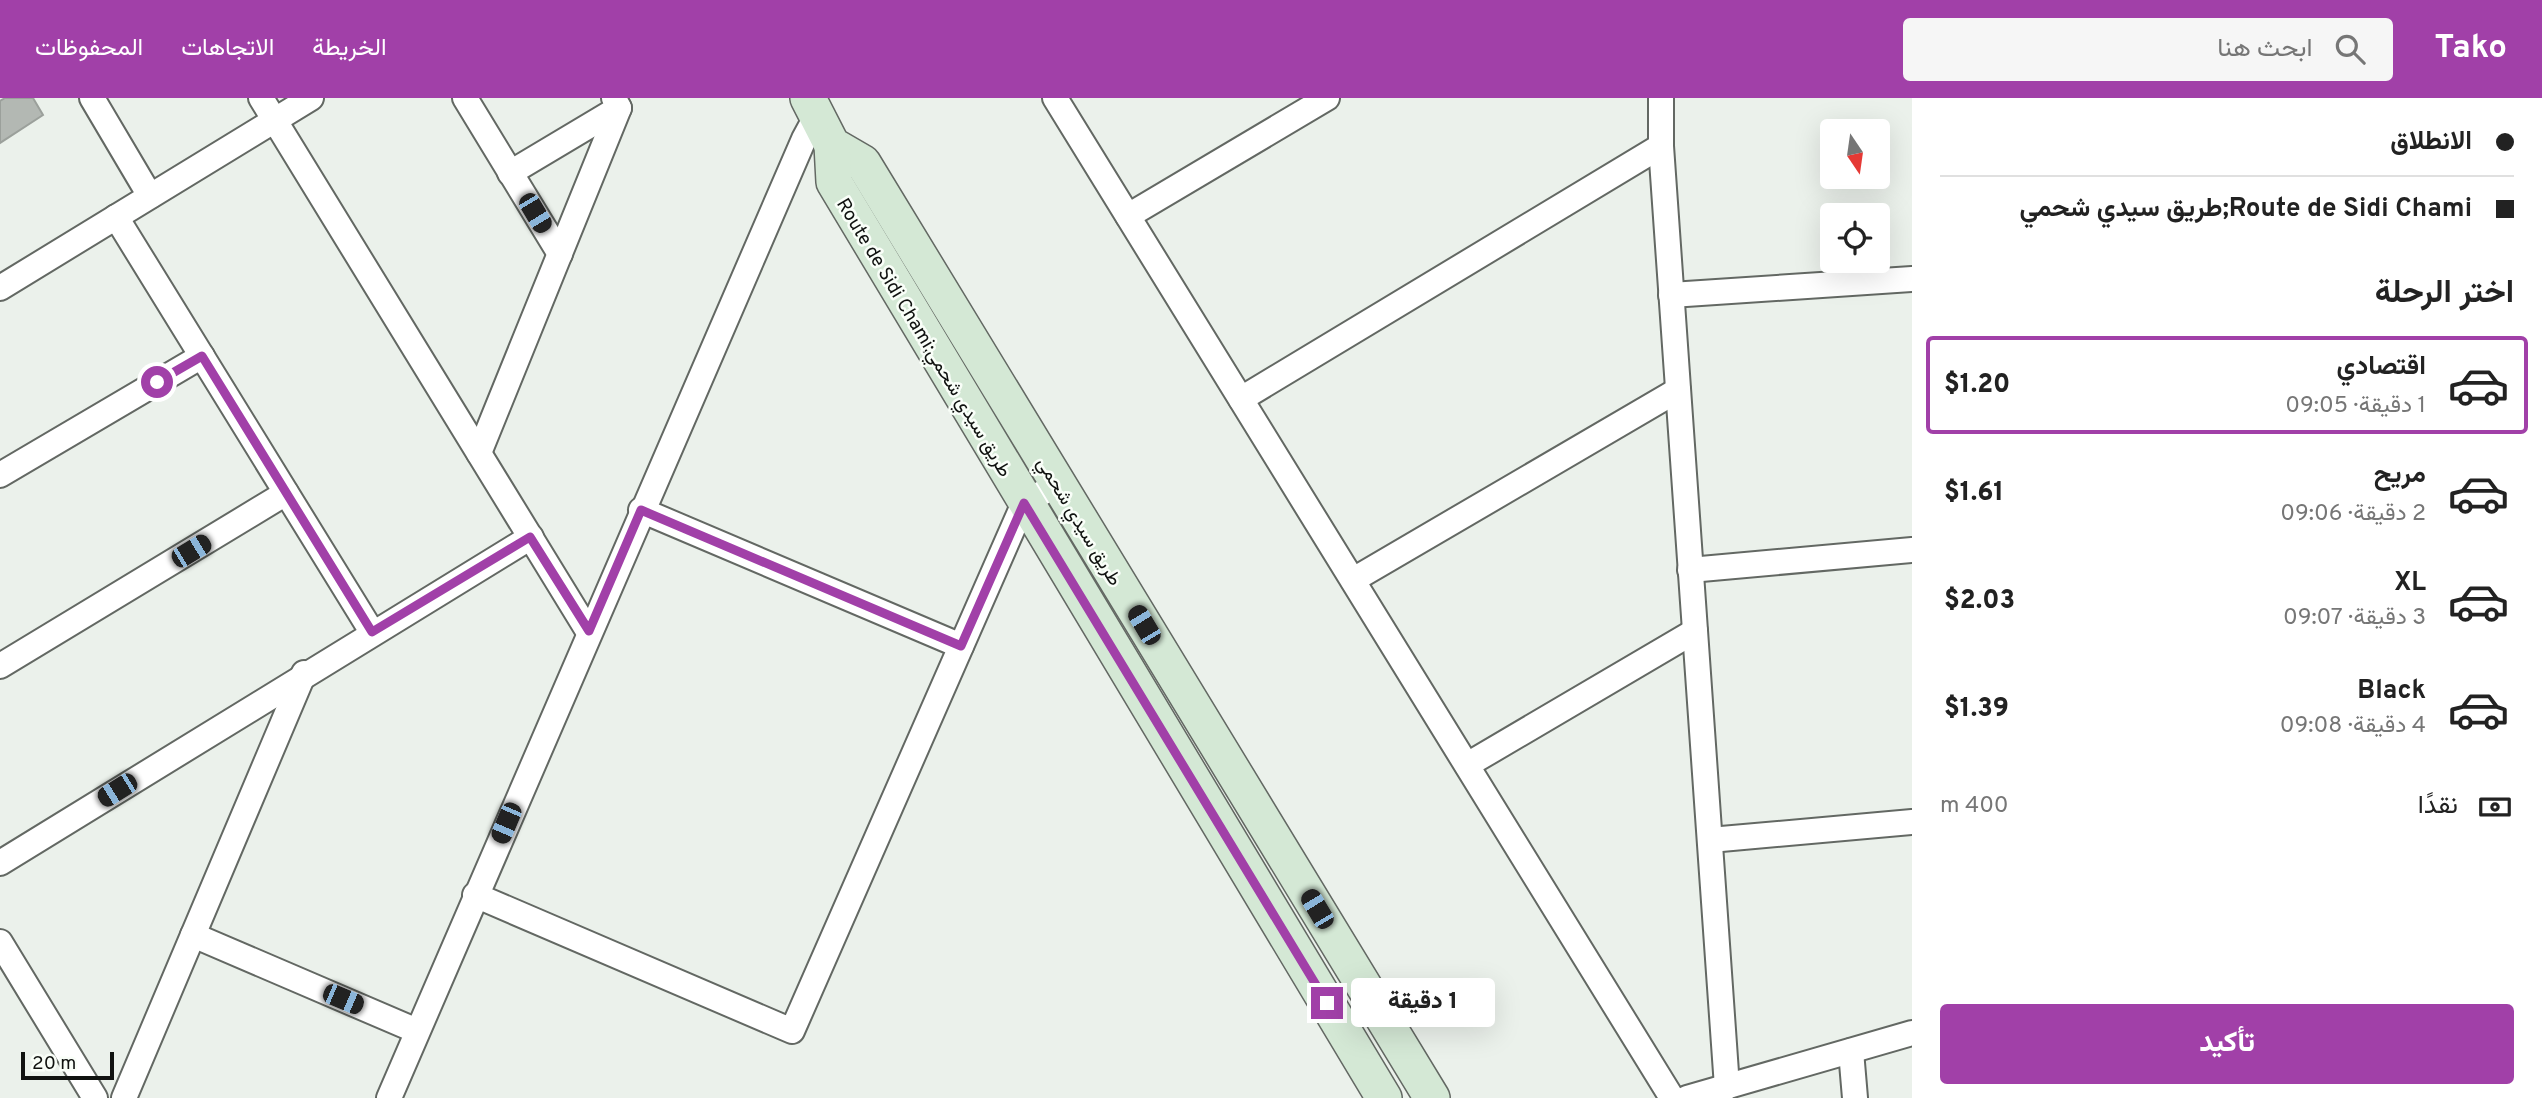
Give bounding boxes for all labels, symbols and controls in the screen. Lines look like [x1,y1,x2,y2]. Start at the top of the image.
search box [1903,18,2393,81]
text: Tako [2435,28,2507,70]
icon: search [2331,30,2369,68]
text: ابحث هنا [2217,33,2313,66]
text: المحفوظات [35,34,143,64]
text: الاتجاهات [181,34,274,64]
text: الخريطة [312,34,387,64]
north arrow [1820,119,1890,189]
map controls [1820,119,1890,273]
text: الانطلاق [2390,126,2472,159]
car [516,190,555,236]
text: Route de Sidi Chami;طريق سيدي شحمي [2019,193,2472,226]
street label: Route de Sidi Chami;طريق سيدي شحمي [829,194,1016,483]
button: locate [1820,203,1890,273]
text: اختر الرحلة [2375,274,2514,314]
text: اقتصادي [2337,351,2426,384]
icon: car [2447,354,2510,417]
route start [141,366,173,398]
text: $1.20 [1944,369,2010,402]
text: 1 دقيقة · 09:05 [2285,392,2426,421]
street label: طريق سيدي شحمي [1029,453,1126,592]
text: مريح [2374,459,2426,492]
icon: car [2447,462,2510,525]
text: $1.61 [1944,477,2004,510]
text: 2 دقيقة · 09:06 [2280,500,2426,529]
car [168,531,215,571]
text: XL [2394,567,2426,600]
icon: car [2447,570,2510,633]
text: $2.03 [1944,585,2015,618]
car [1125,602,1164,648]
text: 3 دقيقة · 09:07 [2283,604,2426,633]
text: Black [2357,675,2426,708]
icon: car [2447,678,2510,741]
text: $1.39 [1944,693,2009,726]
text: 4 دقيقة · 09:08 [2280,712,2426,741]
car [94,770,141,810]
icon: cash [2476,788,2514,826]
text: نقدًا [2418,790,2458,823]
text: 400 m [1940,792,2009,821]
car [489,800,524,846]
car [1298,886,1337,932]
callout: 1 دقيقة [1352,978,1495,1028]
car [320,981,367,1017]
route end [1311,987,1343,1019]
text: 1 دقيقة [1388,988,1458,1017]
button: تأكيد [1940,1004,2514,1084]
scale bar [21,1049,114,1081]
text: 20 m [32,1052,76,1076]

